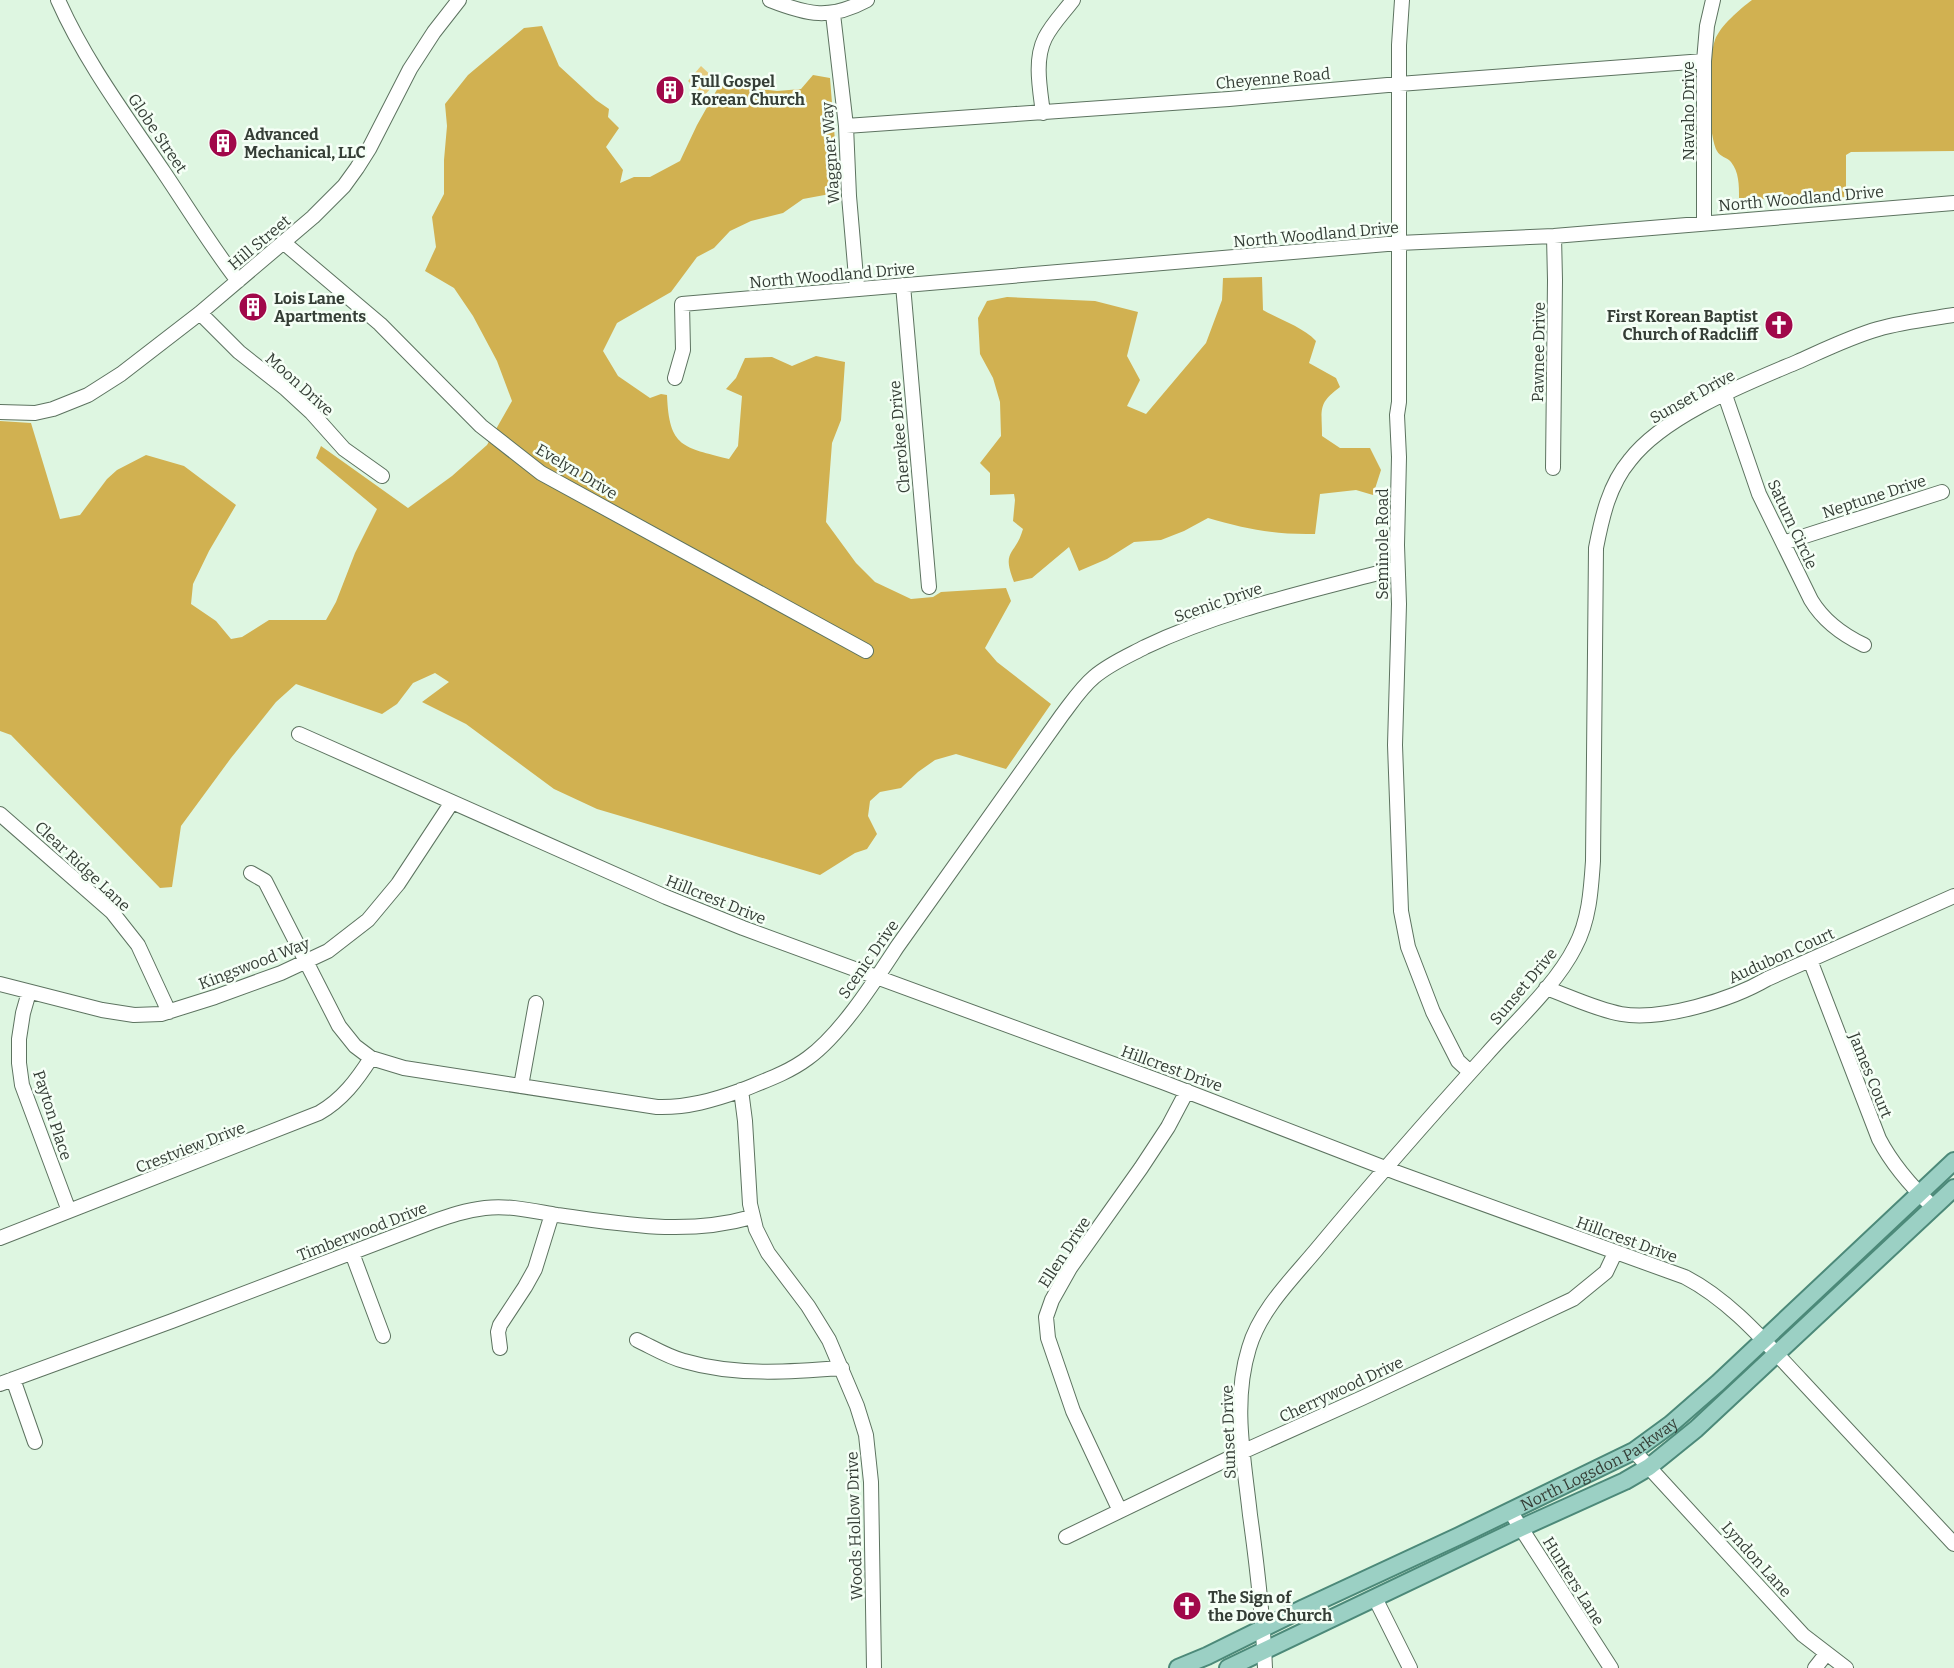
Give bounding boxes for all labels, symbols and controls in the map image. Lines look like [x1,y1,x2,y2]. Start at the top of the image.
street label: Navaho Drive [1679,61,1698,161]
street label: Cheyenne Road [1215,64,1332,93]
place label: Full Gospel Korean Church [691,72,805,109]
building icon: Full Gospel Korean Church [654,74,686,106]
street label: Globe Street [124,90,191,177]
street label: Waggner Way [817,101,844,205]
place label: Advanced Mechanical, LLC [244,125,366,162]
building icon: Advanced Mechanical, LLC [207,127,239,159]
street label: North Woodland Drive [1718,182,1885,215]
street label: Hill Street [224,211,294,274]
street label: North Woodland Drive [1233,218,1400,251]
street label: North Woodland Drive [749,259,916,292]
place label: Lois Lane Apartments [274,289,366,326]
building icon: Lois Lane Apartments [237,291,269,323]
street label: Pawnee Drive [1528,302,1549,402]
place label: First Korean Baptist Church of Radcliff [1607,307,1759,344]
church icon: First Korean Baptist Church of Radcliff [1763,309,1795,341]
street label: Moon Drive [262,349,338,420]
street label: Sunset Drive [1646,365,1738,428]
street label: Cherokee Drive [885,380,914,494]
street label: Evelyn Drive [533,440,621,503]
street label: Neptune Drive [1820,471,1928,522]
street label: Saturn Circle [1764,476,1822,572]
street label: Seminole Road [1373,488,1392,600]
street label: Scenic Drive [1172,579,1265,626]
street label: Clear Ridge Lane [31,817,134,916]
street label: Hillcrest Drive [663,871,769,928]
street label: Scenic Drive [834,916,903,1002]
street label: Audubon Court [1725,924,1837,987]
street label: Kingswood Way [196,933,313,993]
street label: Sunset Drive [1486,944,1561,1029]
street label: James Court [1844,1029,1896,1121]
street label: Hillcrest Drive [1119,1041,1225,1096]
street label: Payton Place [29,1068,76,1162]
street label: Crestview Drive [133,1118,248,1177]
street label: Timberwood Drive [295,1198,430,1265]
street label: Hillcrest Drive [1574,1212,1680,1267]
street label: Ellen Drive [1034,1213,1094,1291]
street label: Cherrywood Drive [1276,1352,1406,1426]
street label: Sunset Drive [1217,1385,1240,1479]
street label: North Logsdon Parkway [1517,1413,1682,1515]
street label: Woods Hollow Drive [842,1451,867,1601]
street label: Lyndon Lane [1718,1518,1795,1601]
street label: Hunters Lane [1539,1533,1608,1629]
place label: The Sign of the Dove Church [1208,1588,1332,1625]
church icon: The Sign of the Dove Church [1171,1590,1203,1622]

